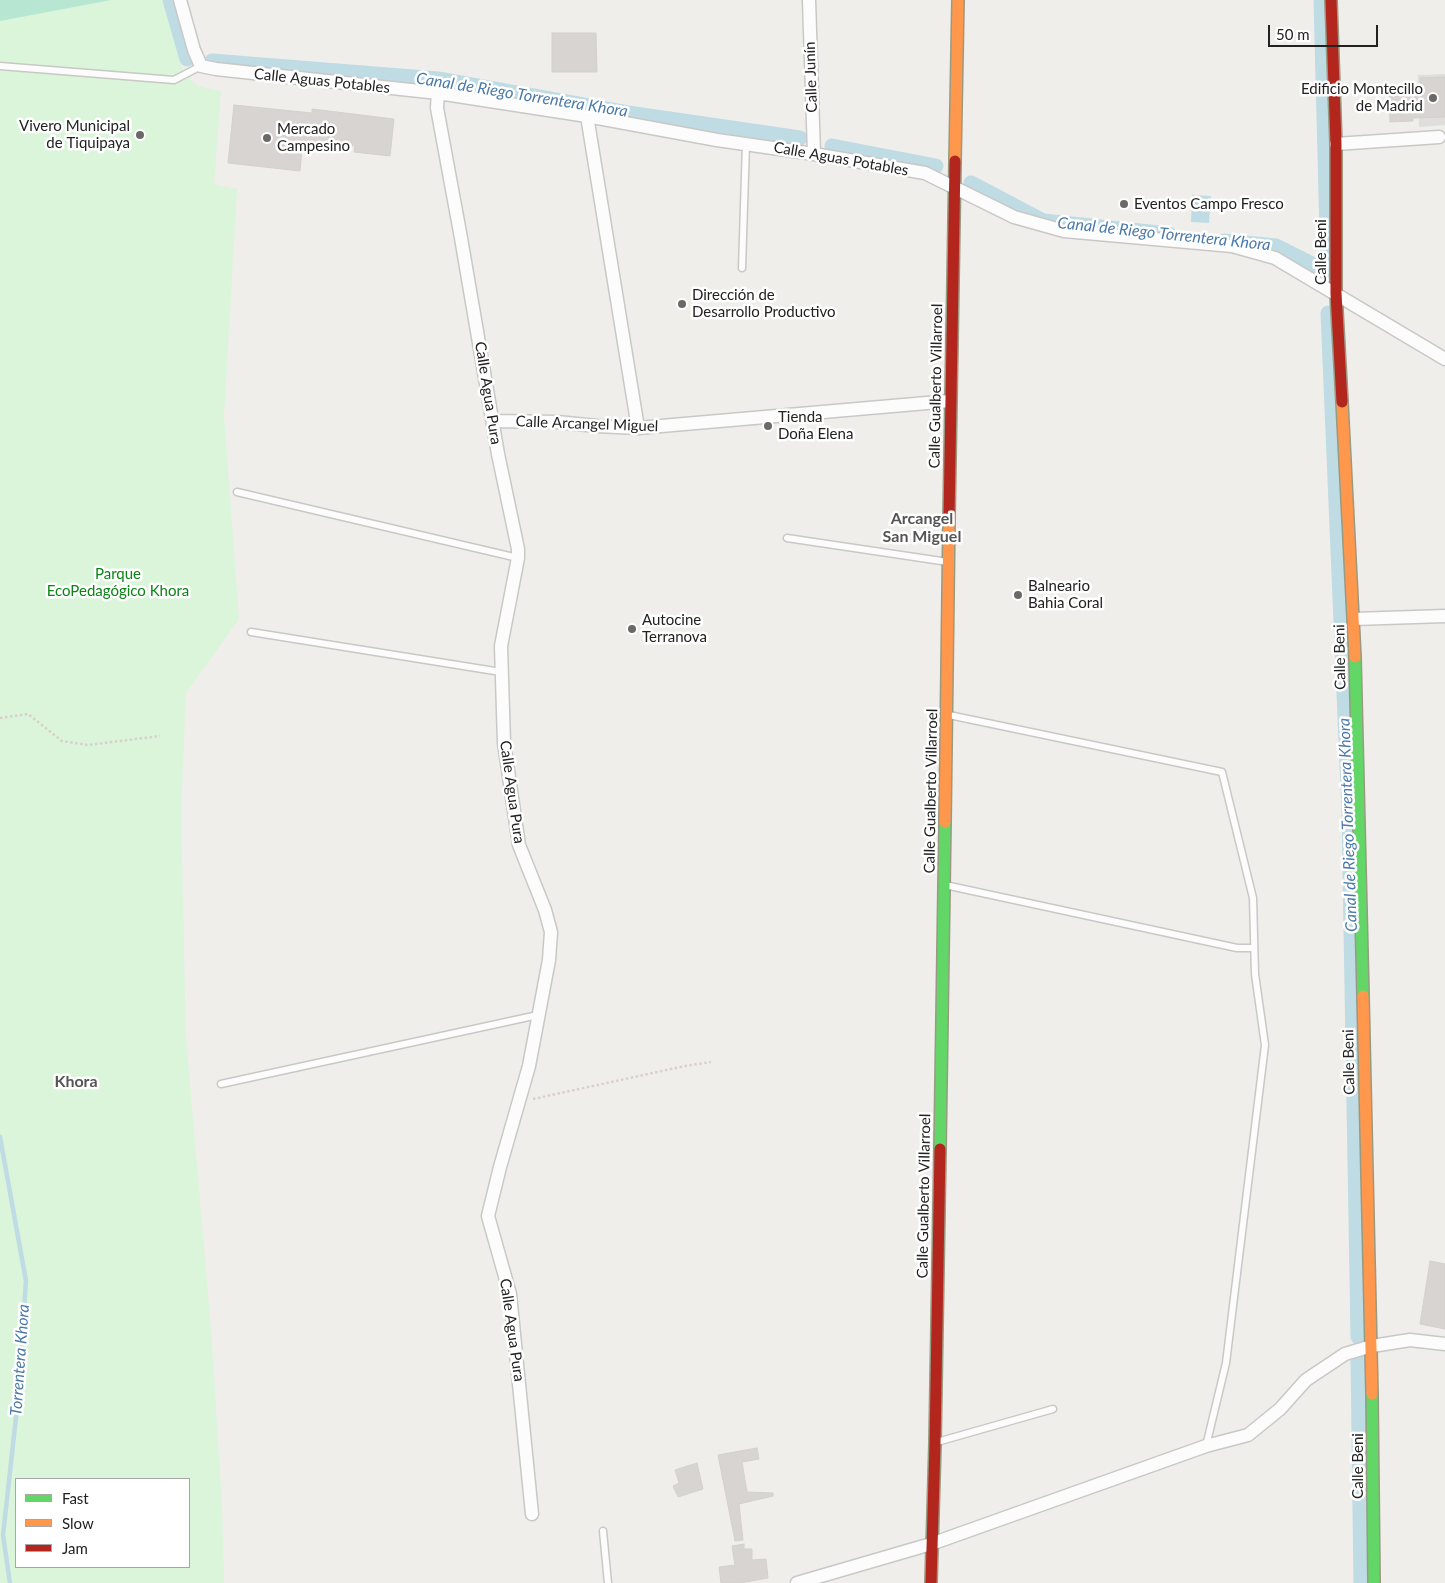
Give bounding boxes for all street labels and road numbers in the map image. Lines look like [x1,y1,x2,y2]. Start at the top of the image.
street label: Calle Junín [801,41,821,113]
street label: Calle Aguas Potables [253,65,391,97]
street label: Calle Aguas Potables [772,138,910,180]
street label: Calle Beni [1312,219,1330,285]
street label: Calle Gualberto Villarroel [926,303,946,469]
street label: Calle Agua Pura [471,340,505,446]
street label: Calle Arcangel Miguel [515,413,659,435]
street label: Calle Beni [1330,624,1350,690]
street label: Calle Gualberto Villarroel [921,708,941,874]
street label: Calle Agua Pura [496,739,528,845]
street label: Calle Beni [1339,1029,1359,1095]
street label: Calle Gualberto Villarroel [914,1113,934,1279]
street label: Calle Agua Pura [496,1277,528,1383]
street label: Calle Beni [1349,1433,1367,1499]

